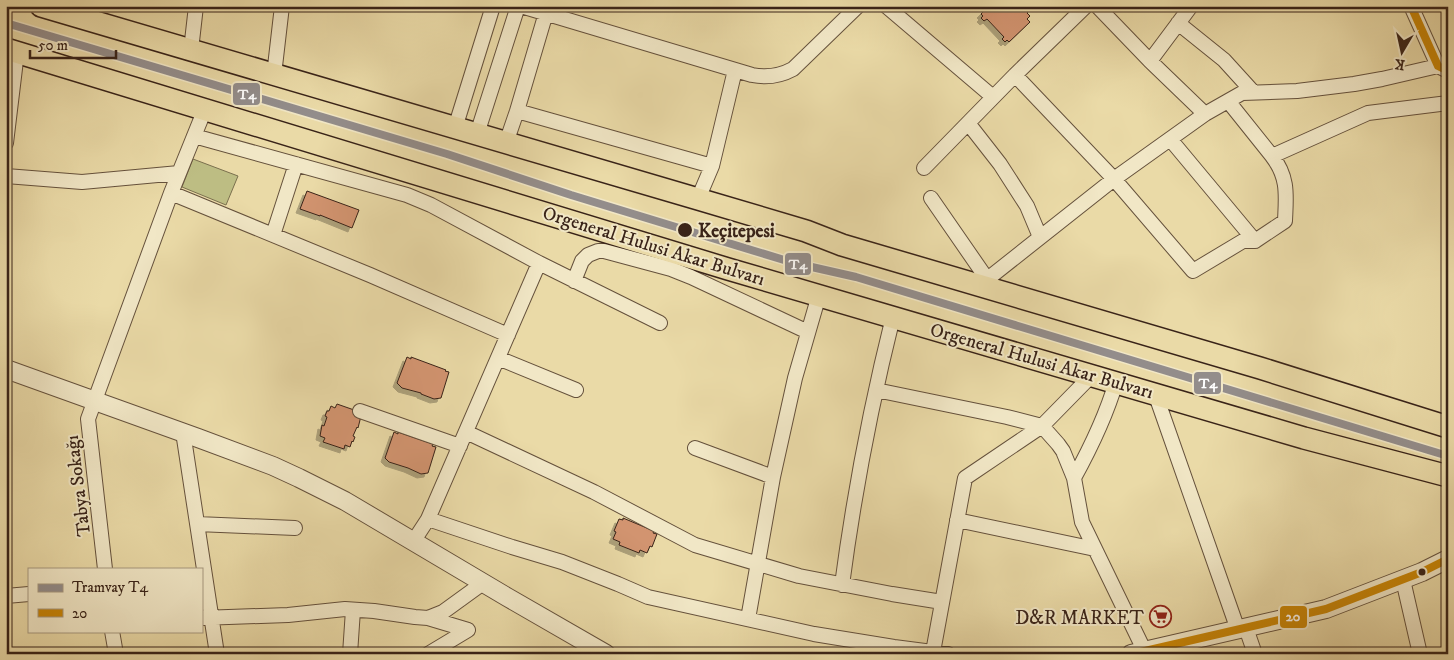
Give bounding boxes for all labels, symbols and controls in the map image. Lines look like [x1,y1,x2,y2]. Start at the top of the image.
scale bar [30,28,116,60]
north arrow [1376,28,1426,78]
text: 50 m [38,36,68,55]
text: K [1393,54,1406,74]
line badge: T4 [232,82,261,106]
text: T4 [237,86,257,104]
street label: Orgeneral Hulusi Akar Bulvarı [540,202,768,291]
place label: Keçitepesi [698,220,775,243]
marker: Keçitepesi [676,221,694,239]
line badge: T4 [784,252,812,276]
text: T4 [788,256,808,274]
street label: Orgeneral Hulusi Akar Bulvarı [927,319,1156,404]
line badge: T4 [1193,371,1222,395]
text: T4 [1198,375,1218,393]
street label: Tabya Sokağı [61,434,96,538]
unlabelled marker [1417,567,1427,577]
legend [28,568,202,632]
text: Tramvay T4 [72,578,149,597]
text: 20 [72,604,87,623]
supermarket icon: D&R MARKET [1148,605,1172,629]
line badge: 20 [1279,605,1308,629]
place label: D&R MARKET [1015,607,1145,630]
text: 20 [1286,608,1301,626]

